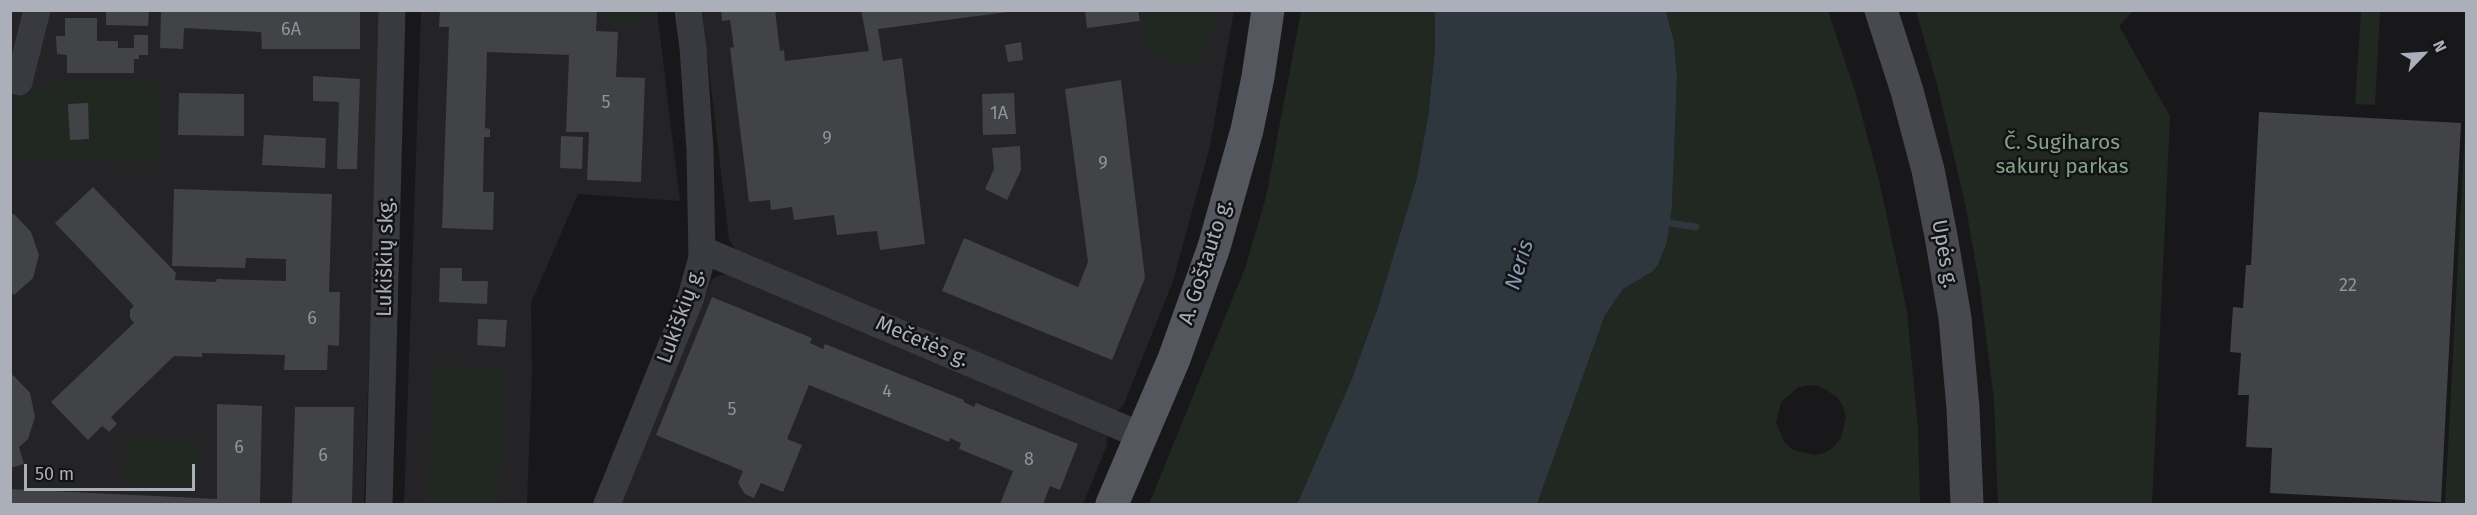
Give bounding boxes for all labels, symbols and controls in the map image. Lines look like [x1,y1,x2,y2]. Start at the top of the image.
house number: 6A [281,19,301,41]
north arrow [2393,24,2453,84]
text: N [2429,37,2451,55]
house number: 5 [601,92,611,114]
house number: 1A [990,103,1008,125]
house number: 9 [822,128,832,150]
park label: Č. Sugiharos sakurų parkas [1996,130,2128,180]
house number: 9 [1098,153,1108,175]
street label: A. Goštauto g. [1174,196,1238,328]
street label: Lukiškių skg. [372,197,400,317]
street label: Upės g. [1926,218,1962,290]
water label: Neris [1500,237,1540,293]
street label: Lukiškių g. [652,265,710,367]
house number: 22 [2339,275,2357,297]
house number: 6 [307,308,317,330]
street label: Mečetės g. [872,311,972,373]
house number: 4 [882,381,892,403]
house number: 5 [727,399,737,421]
house number: 6 [234,437,244,459]
house number: 6 [318,445,328,467]
house number: 8 [1024,449,1034,471]
scale bar [27,452,198,490]
text: 50 m [35,463,74,485]

